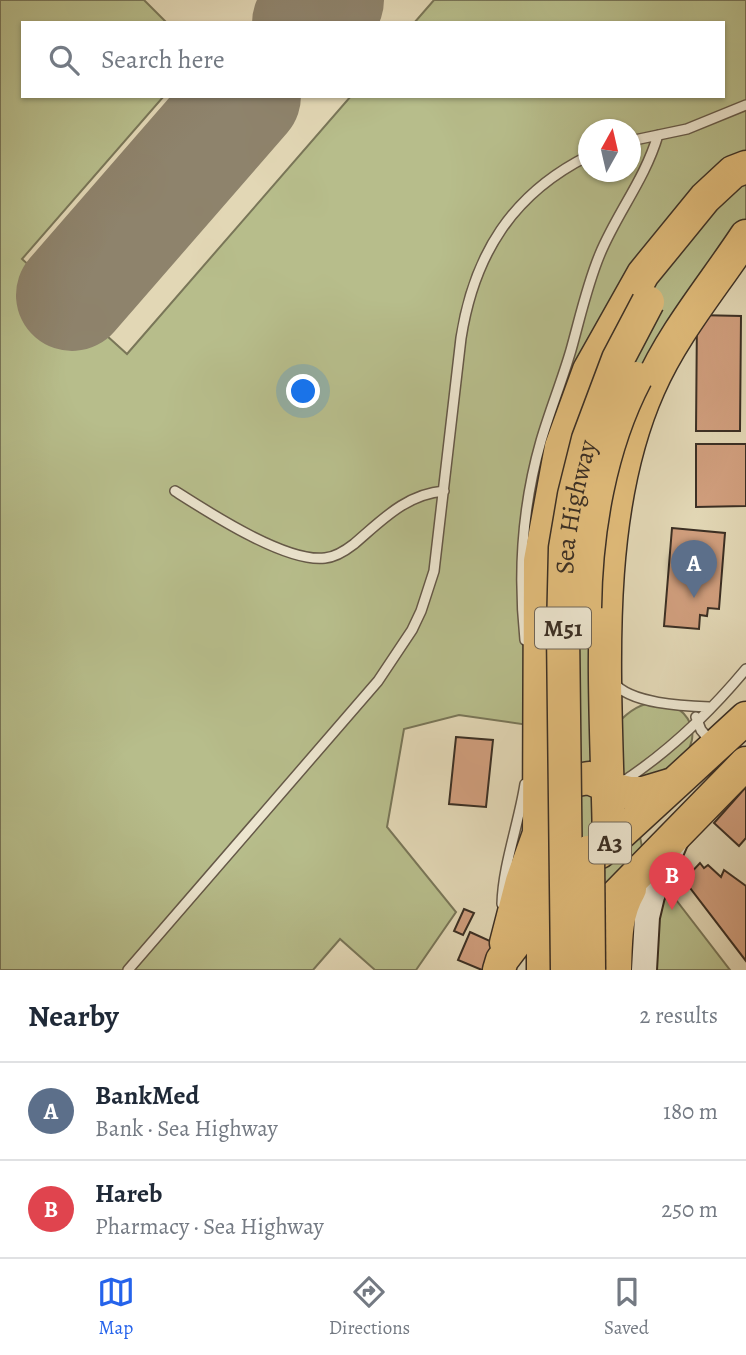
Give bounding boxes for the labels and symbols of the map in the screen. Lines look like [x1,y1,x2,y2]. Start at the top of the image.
north arrow [578,119,641,182]
your location [286,374,320,408]
street label: Sea Highway [547,436,605,575]
pin: A [671,540,717,598]
road number: M51 [535,608,591,648]
road number: A3 [589,822,631,864]
pin: B [649,852,695,910]

